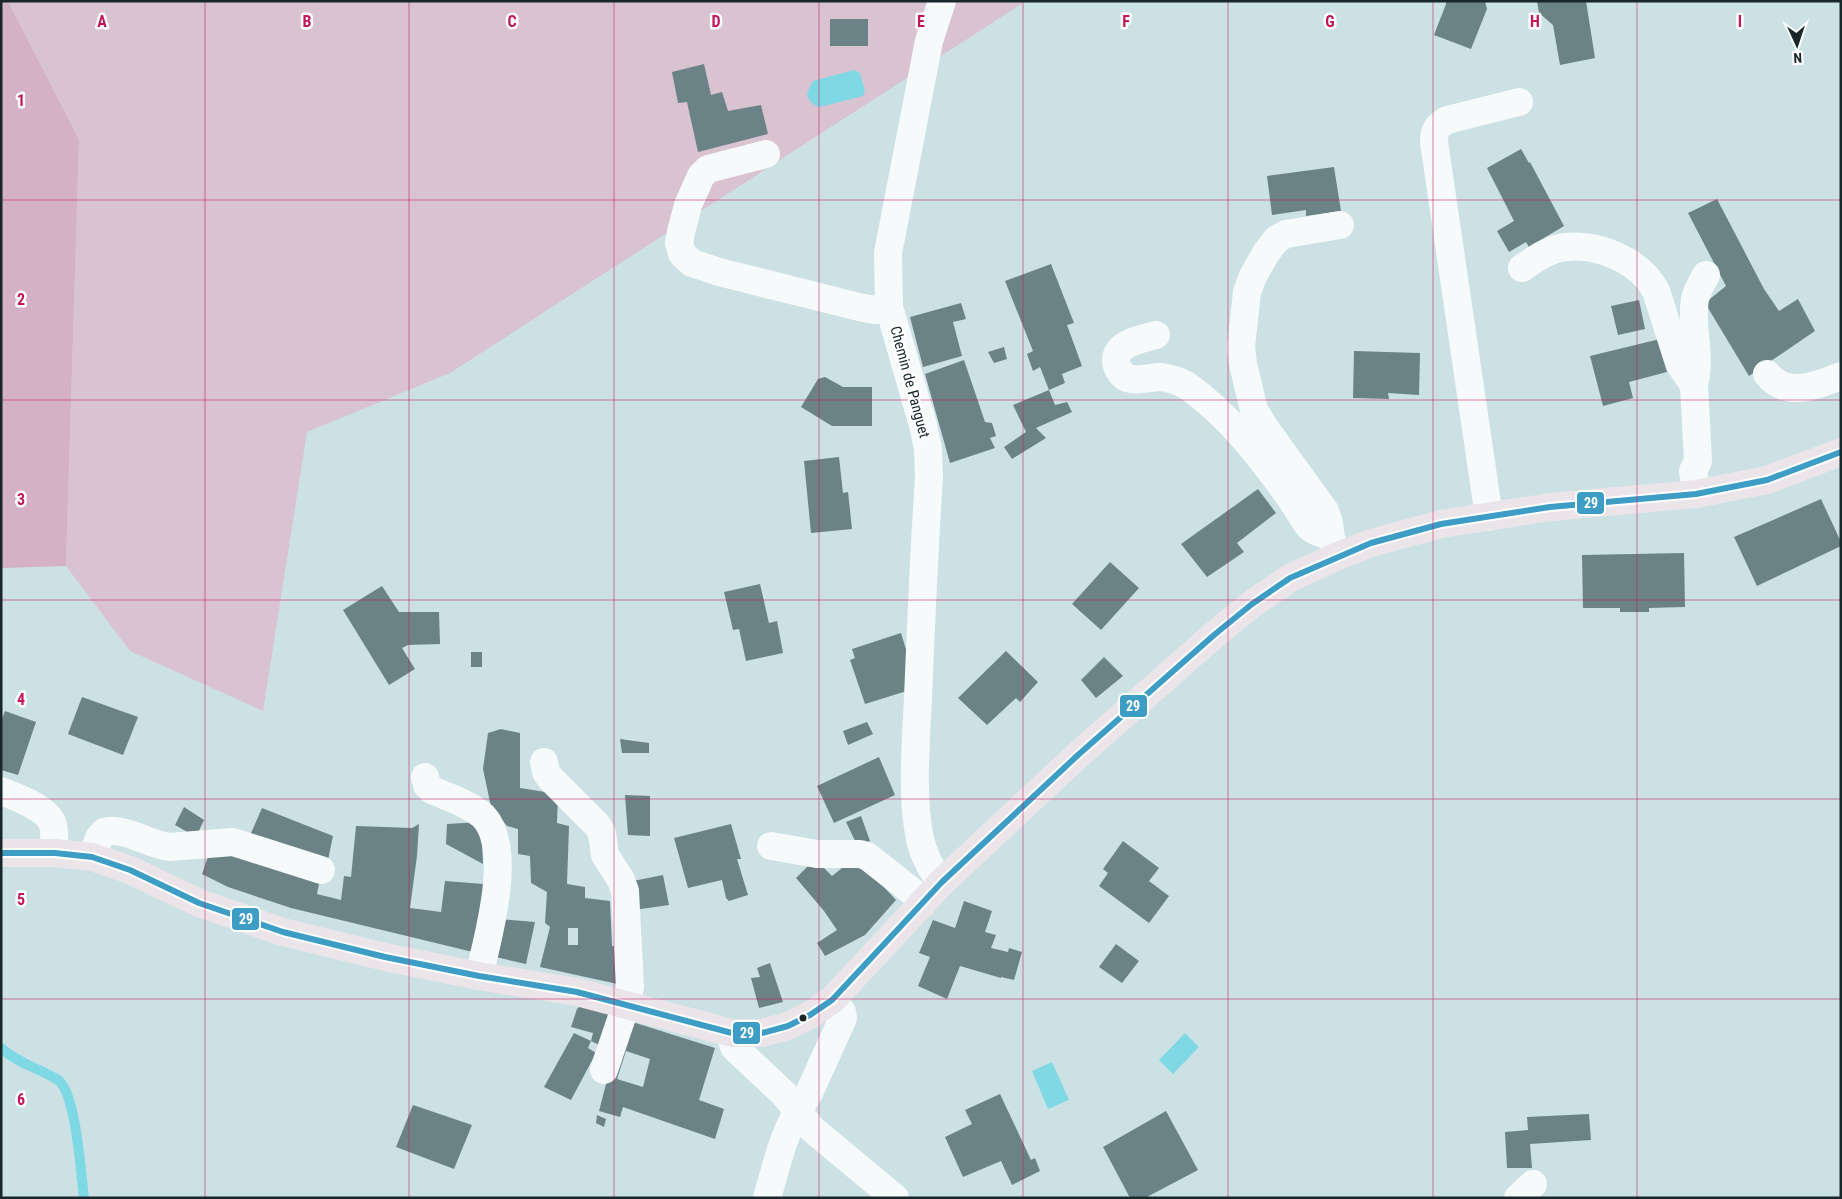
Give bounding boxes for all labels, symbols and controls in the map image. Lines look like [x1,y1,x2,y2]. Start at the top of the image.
text: A [97,12,107,31]
text: B [303,12,312,31]
text: C [507,12,517,31]
text: D [711,12,721,31]
text: E [917,12,925,31]
text: F [1122,12,1130,31]
text: G [1325,12,1335,31]
text: H [1530,12,1540,31]
text: I [1738,12,1742,31]
north arrow [1772,20,1822,70]
text: N [1793,50,1802,66]
text: 1 [17,91,25,110]
text: 2 [17,290,25,309]
street label: Chemin de Panguet [886,324,934,440]
text: 3 [17,490,25,509]
line badge: 29 [1576,491,1605,515]
text: 29 [1584,495,1598,511]
text: 4 [17,690,25,709]
line badge: 29 [1119,694,1148,718]
text: 29 [1126,698,1140,714]
text: 5 [17,890,25,909]
line badge: 29 [231,907,260,931]
text: 29 [239,911,253,927]
unlabelled marker [798,1013,808,1023]
line badge: 29 [732,1021,761,1045]
text: 29 [740,1025,754,1041]
text: 6 [17,1090,25,1109]

